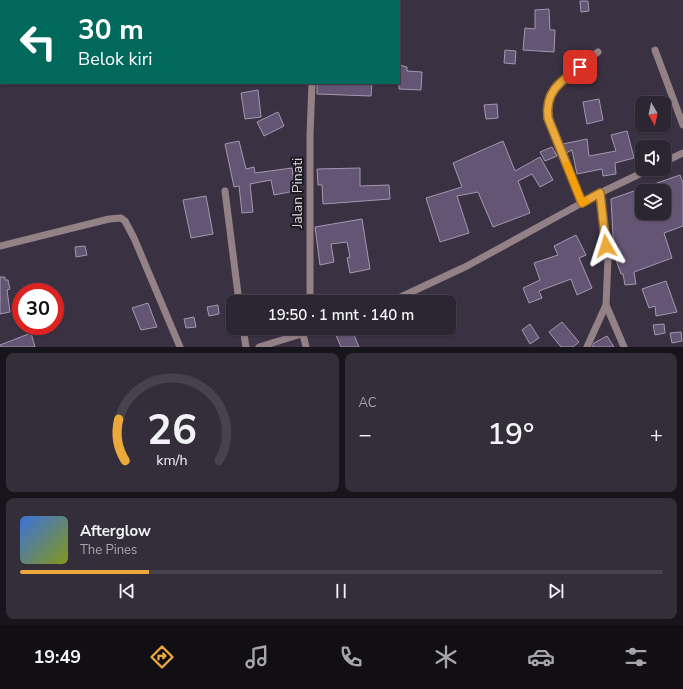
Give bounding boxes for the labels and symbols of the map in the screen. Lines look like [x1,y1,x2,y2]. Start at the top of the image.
pin [563,50,597,84]
north arrow [635,96,671,132]
street label: Jalan Pinati [288,158,307,229]
position arrow [585,225,627,267]
speed limit sign: 30 [12,283,64,335]

